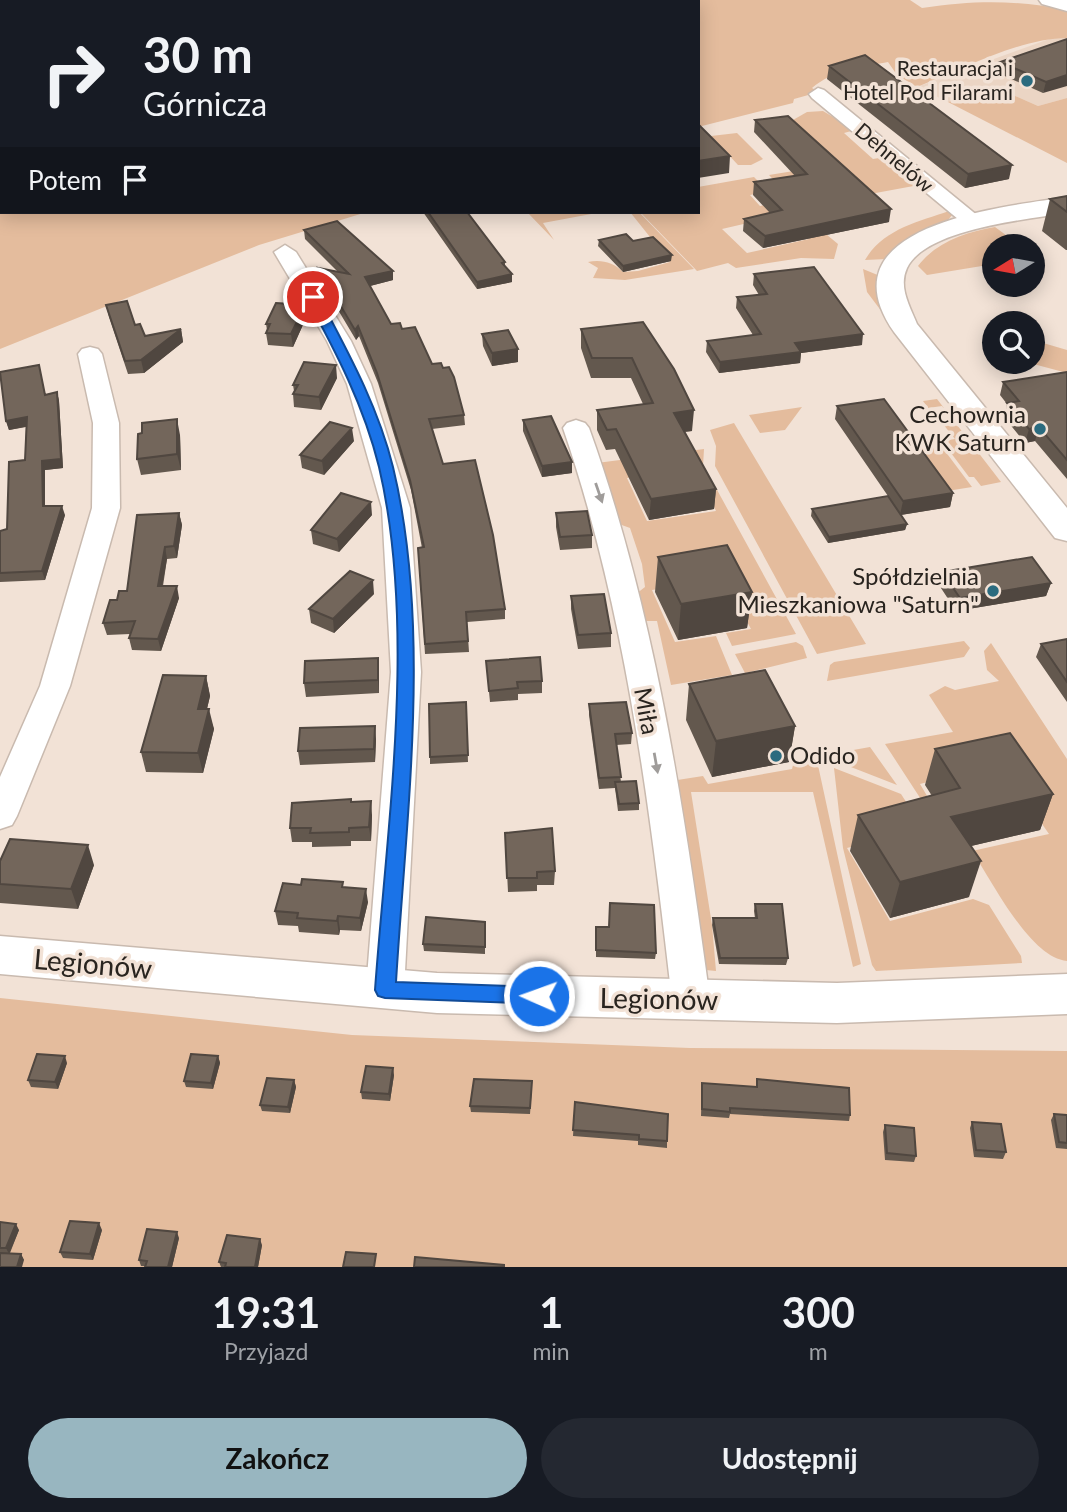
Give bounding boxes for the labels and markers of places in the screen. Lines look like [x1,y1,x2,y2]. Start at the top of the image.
place label: Restauracja i Hotel Pod Filarami [843,55,1013,104]
marker: Restauracja i Hotel Pod Filarami [1019,73,1035,89]
pin [283,267,343,327]
place label: Cechownia KWK Saturn [894,399,1026,456]
marker: Cechownia KWK Saturn [1032,421,1048,437]
place label: Spółdzielnia Mieszkaniowa "Saturn" [737,561,979,618]
marker: Spółdzielnia Mieszkaniowa "Saturn" [985,583,1001,599]
place label: Odido [790,740,855,769]
marker: Odido [768,748,784,764]

